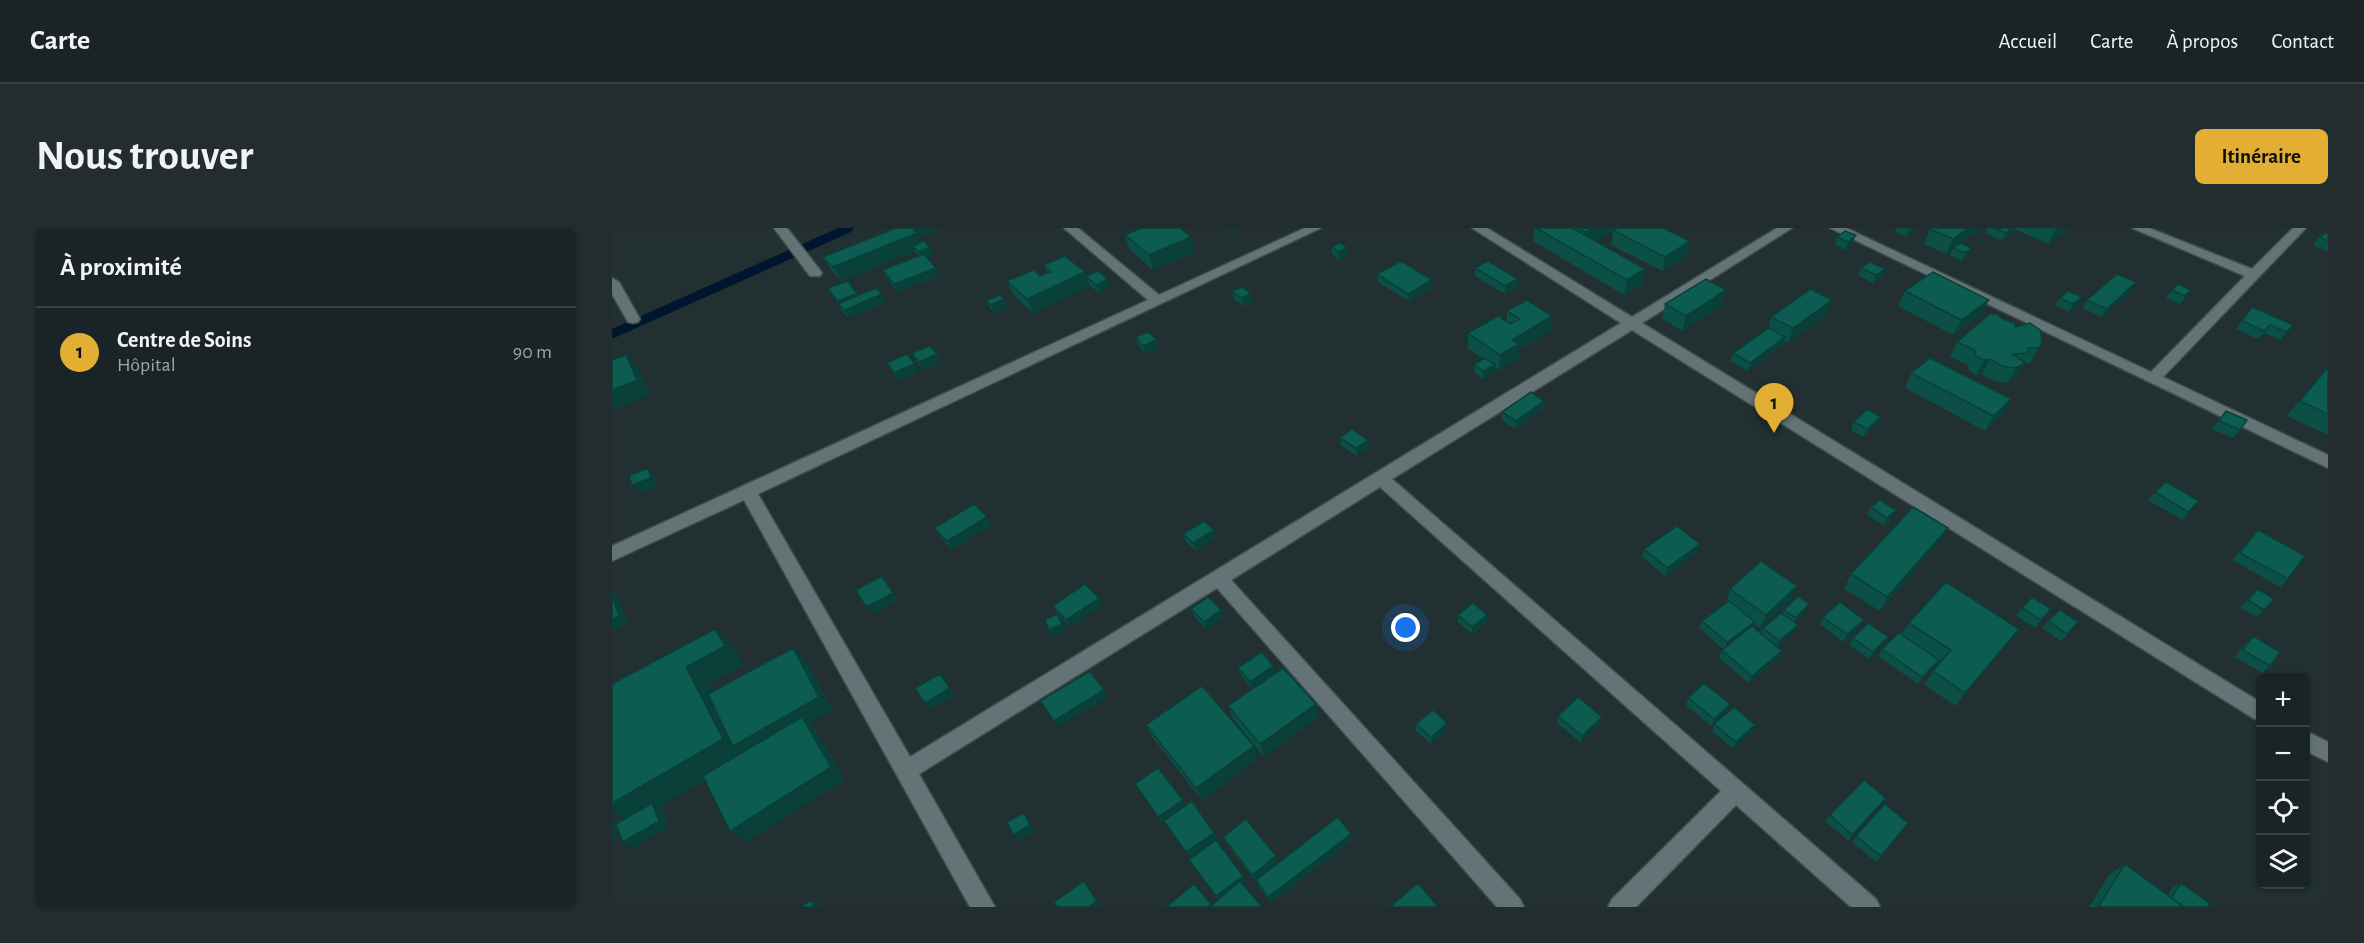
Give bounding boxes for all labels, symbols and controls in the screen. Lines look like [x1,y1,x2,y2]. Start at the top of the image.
text: Carte [30,27,90,55]
text: Accueil [1999,31,2057,52]
text: Carte [2090,31,2133,52]
text: À propos [2166,31,2238,52]
text: Contact [2271,31,2334,52]
button: Itinéraire [2195,129,2328,184]
text: Nous trouver [36,135,253,177]
text: À proximité [60,254,182,280]
text: Centre de Soins [117,329,251,351]
text: 1 [76,342,83,362]
text: 90 m [513,342,552,362]
text: Hôpital [117,355,176,375]
pin: 1 [1754,384,1794,433]
your location [1391,613,1420,642]
map controls [2256,673,2310,889]
button: + [2256,673,2310,727]
button: − [2256,727,2310,781]
button: locate [2256,781,2310,835]
button: layers [2256,835,2310,889]

